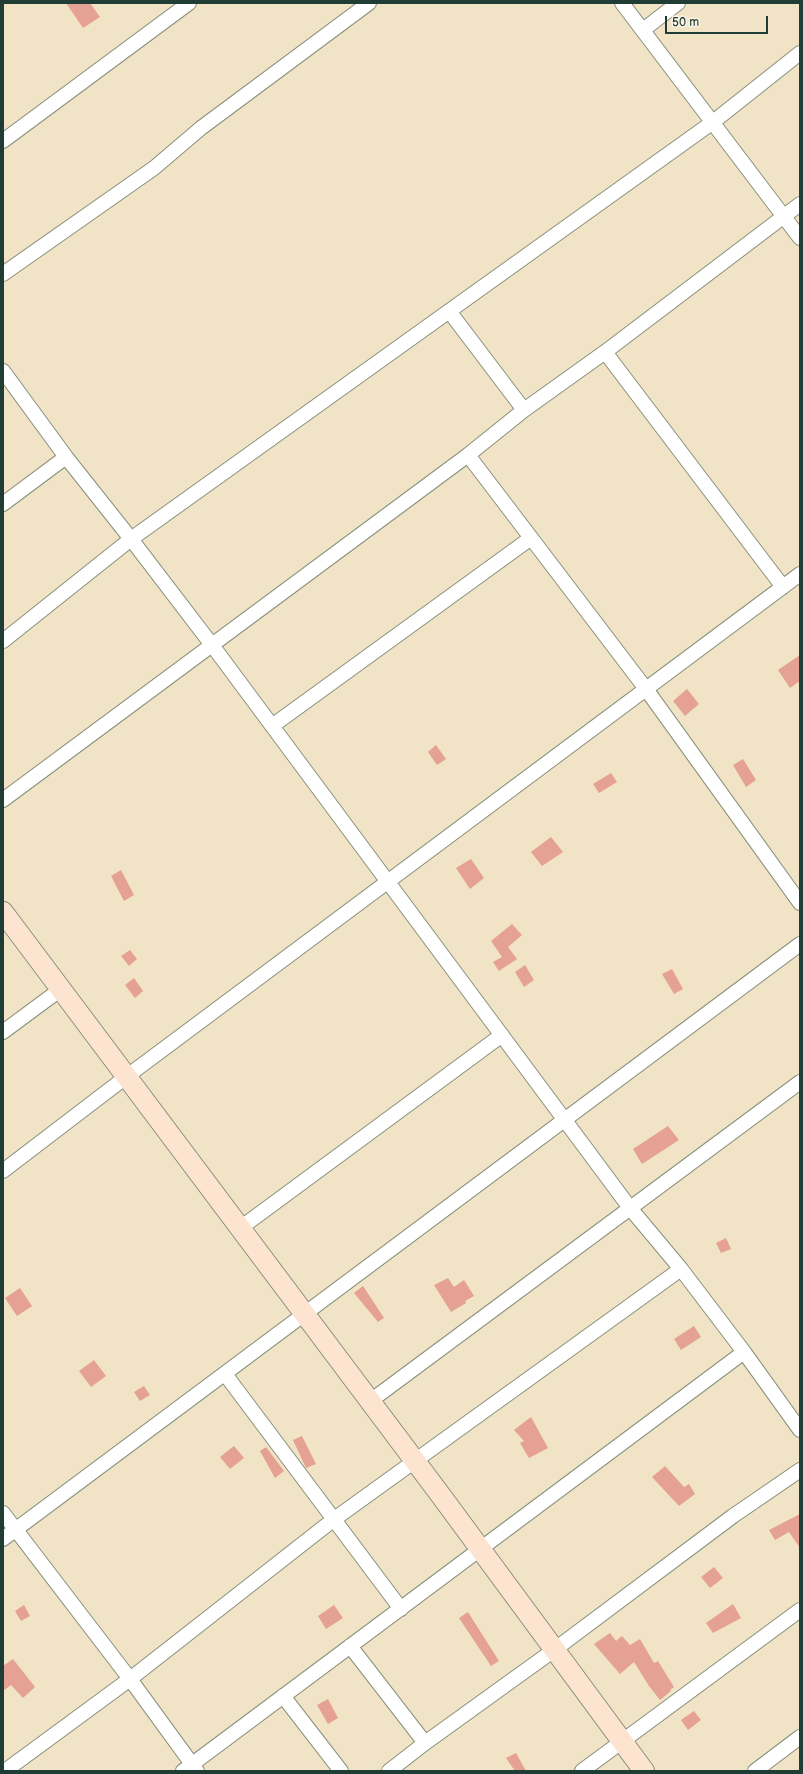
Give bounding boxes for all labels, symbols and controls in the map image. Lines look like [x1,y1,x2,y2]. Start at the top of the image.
scale bar [667,8,770,34]
text: 50 m [672,15,699,30]

